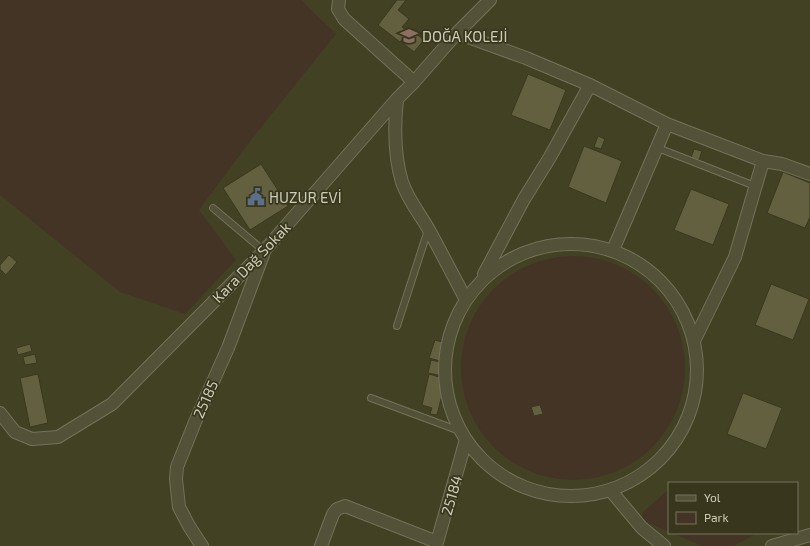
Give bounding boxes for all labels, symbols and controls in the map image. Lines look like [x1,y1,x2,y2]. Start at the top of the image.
school or university icon: DOĞA KOLEJİ [399,26,419,46]
place label: DOĞA KOLEJİ [422,27,507,45]
public building icon: HUZUR EVİ [246,187,266,207]
place label: HUZUR EVİ [269,188,342,206]
street label: Kara Dağ Sokak [208,218,294,306]
street label: 25185 [189,377,221,421]
street label: 25184 [437,473,465,517]
legend [668,482,798,534]
text: Yol [704,490,721,504]
text: Park [704,510,729,524]

